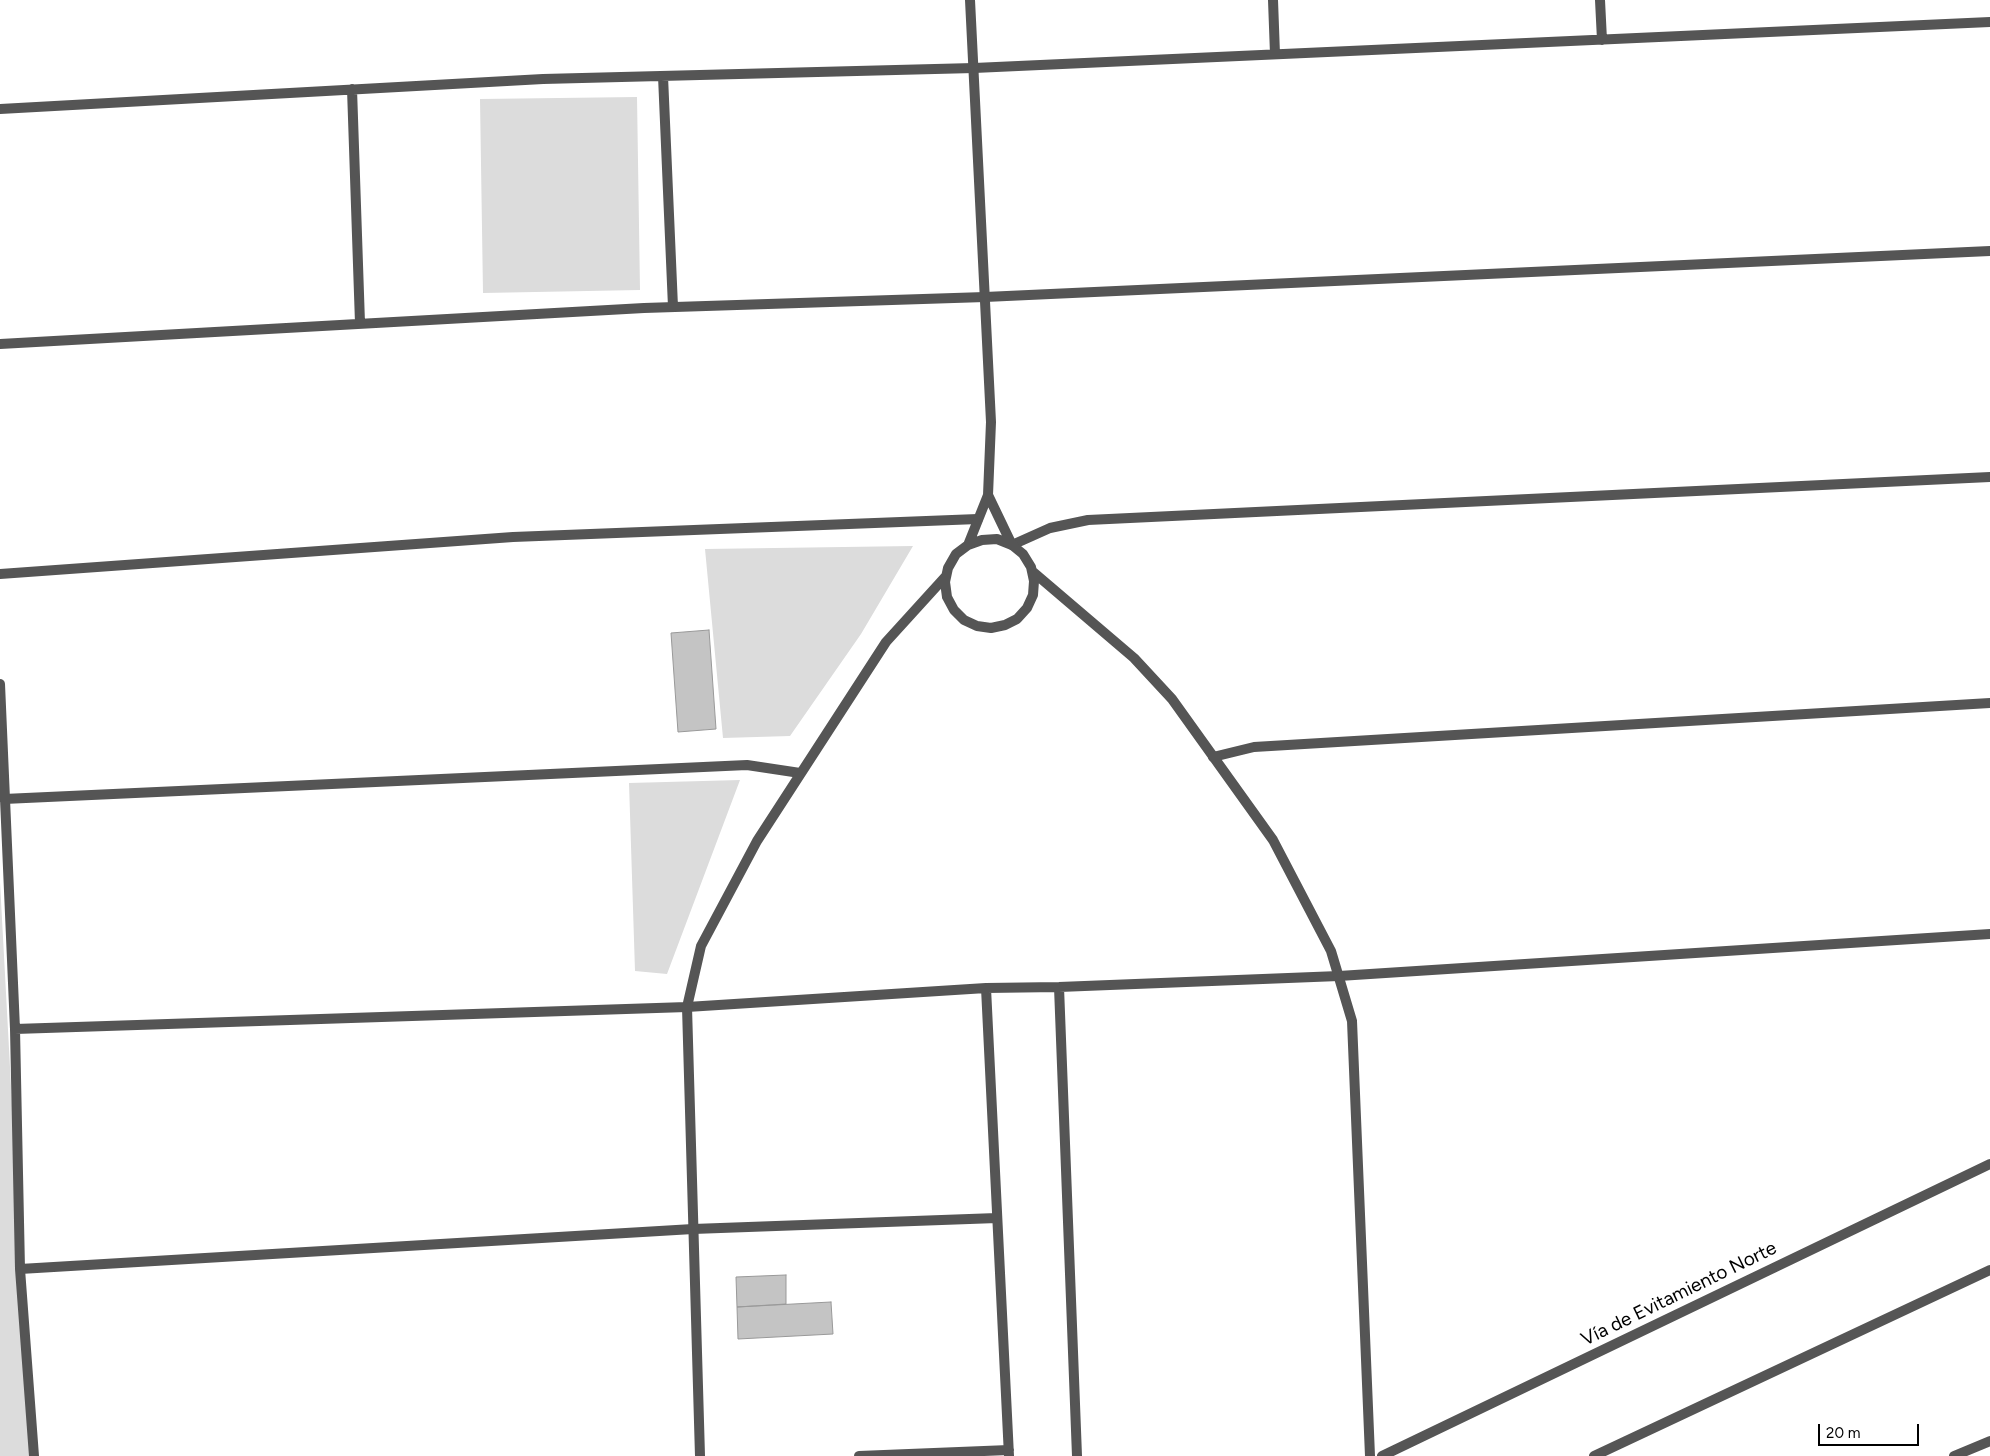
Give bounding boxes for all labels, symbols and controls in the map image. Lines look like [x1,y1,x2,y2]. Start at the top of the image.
street label: Vía de Evitamiento Norte [1578,1237,1780,1351]
scale bar [1820,1414,1921,1446]
text: 20 m [1826,1424,1860,1442]

